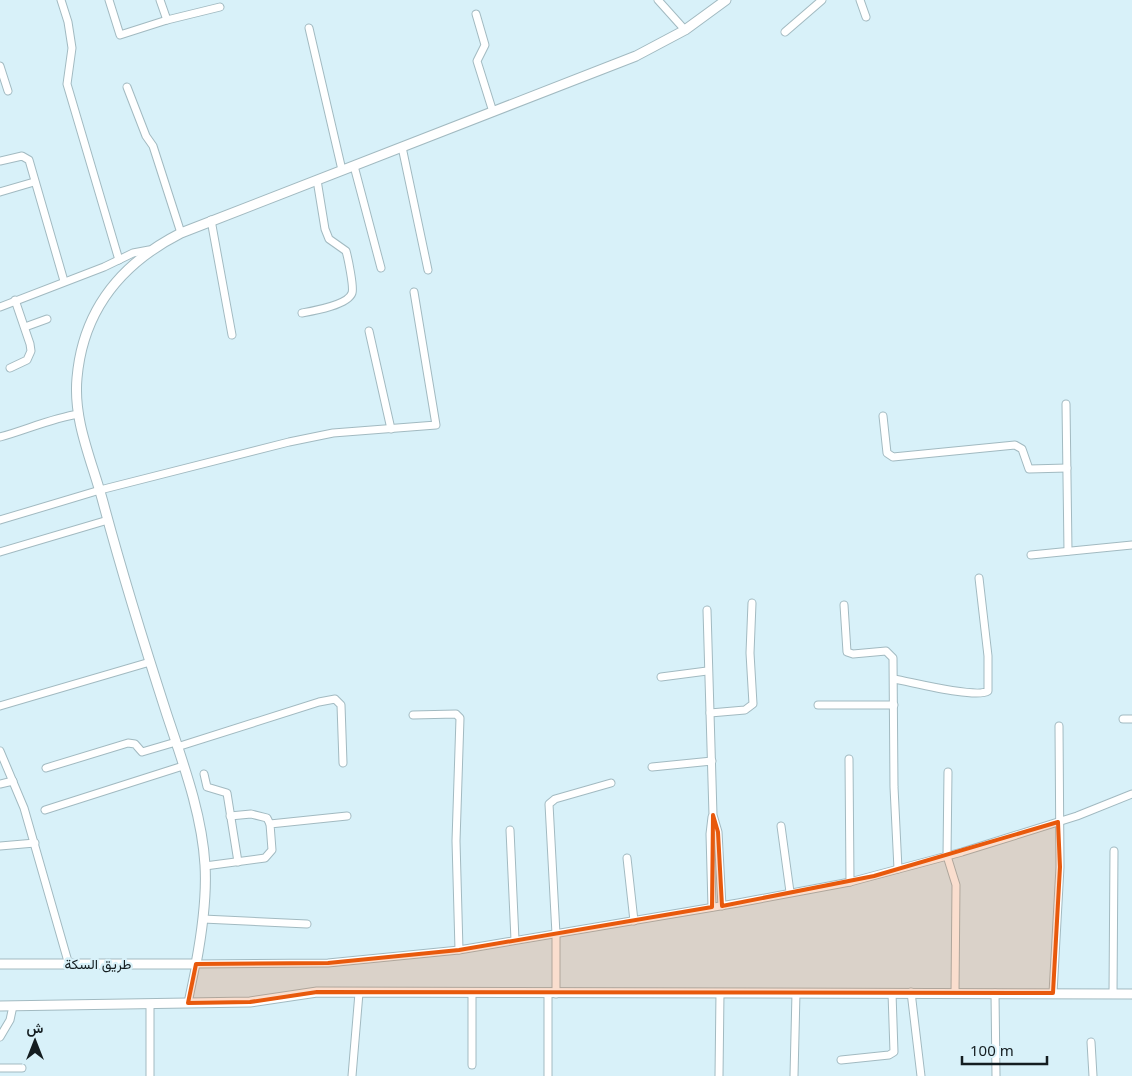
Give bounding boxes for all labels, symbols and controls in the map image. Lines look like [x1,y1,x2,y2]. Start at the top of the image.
street label: طريق السكة [65,954,131,973]
north arrow [10,1016,60,1066]
text: ش [27,1018,44,1037]
scale bar [962,1034,1047,1066]
text: 100 m [970,1040,1014,1060]

